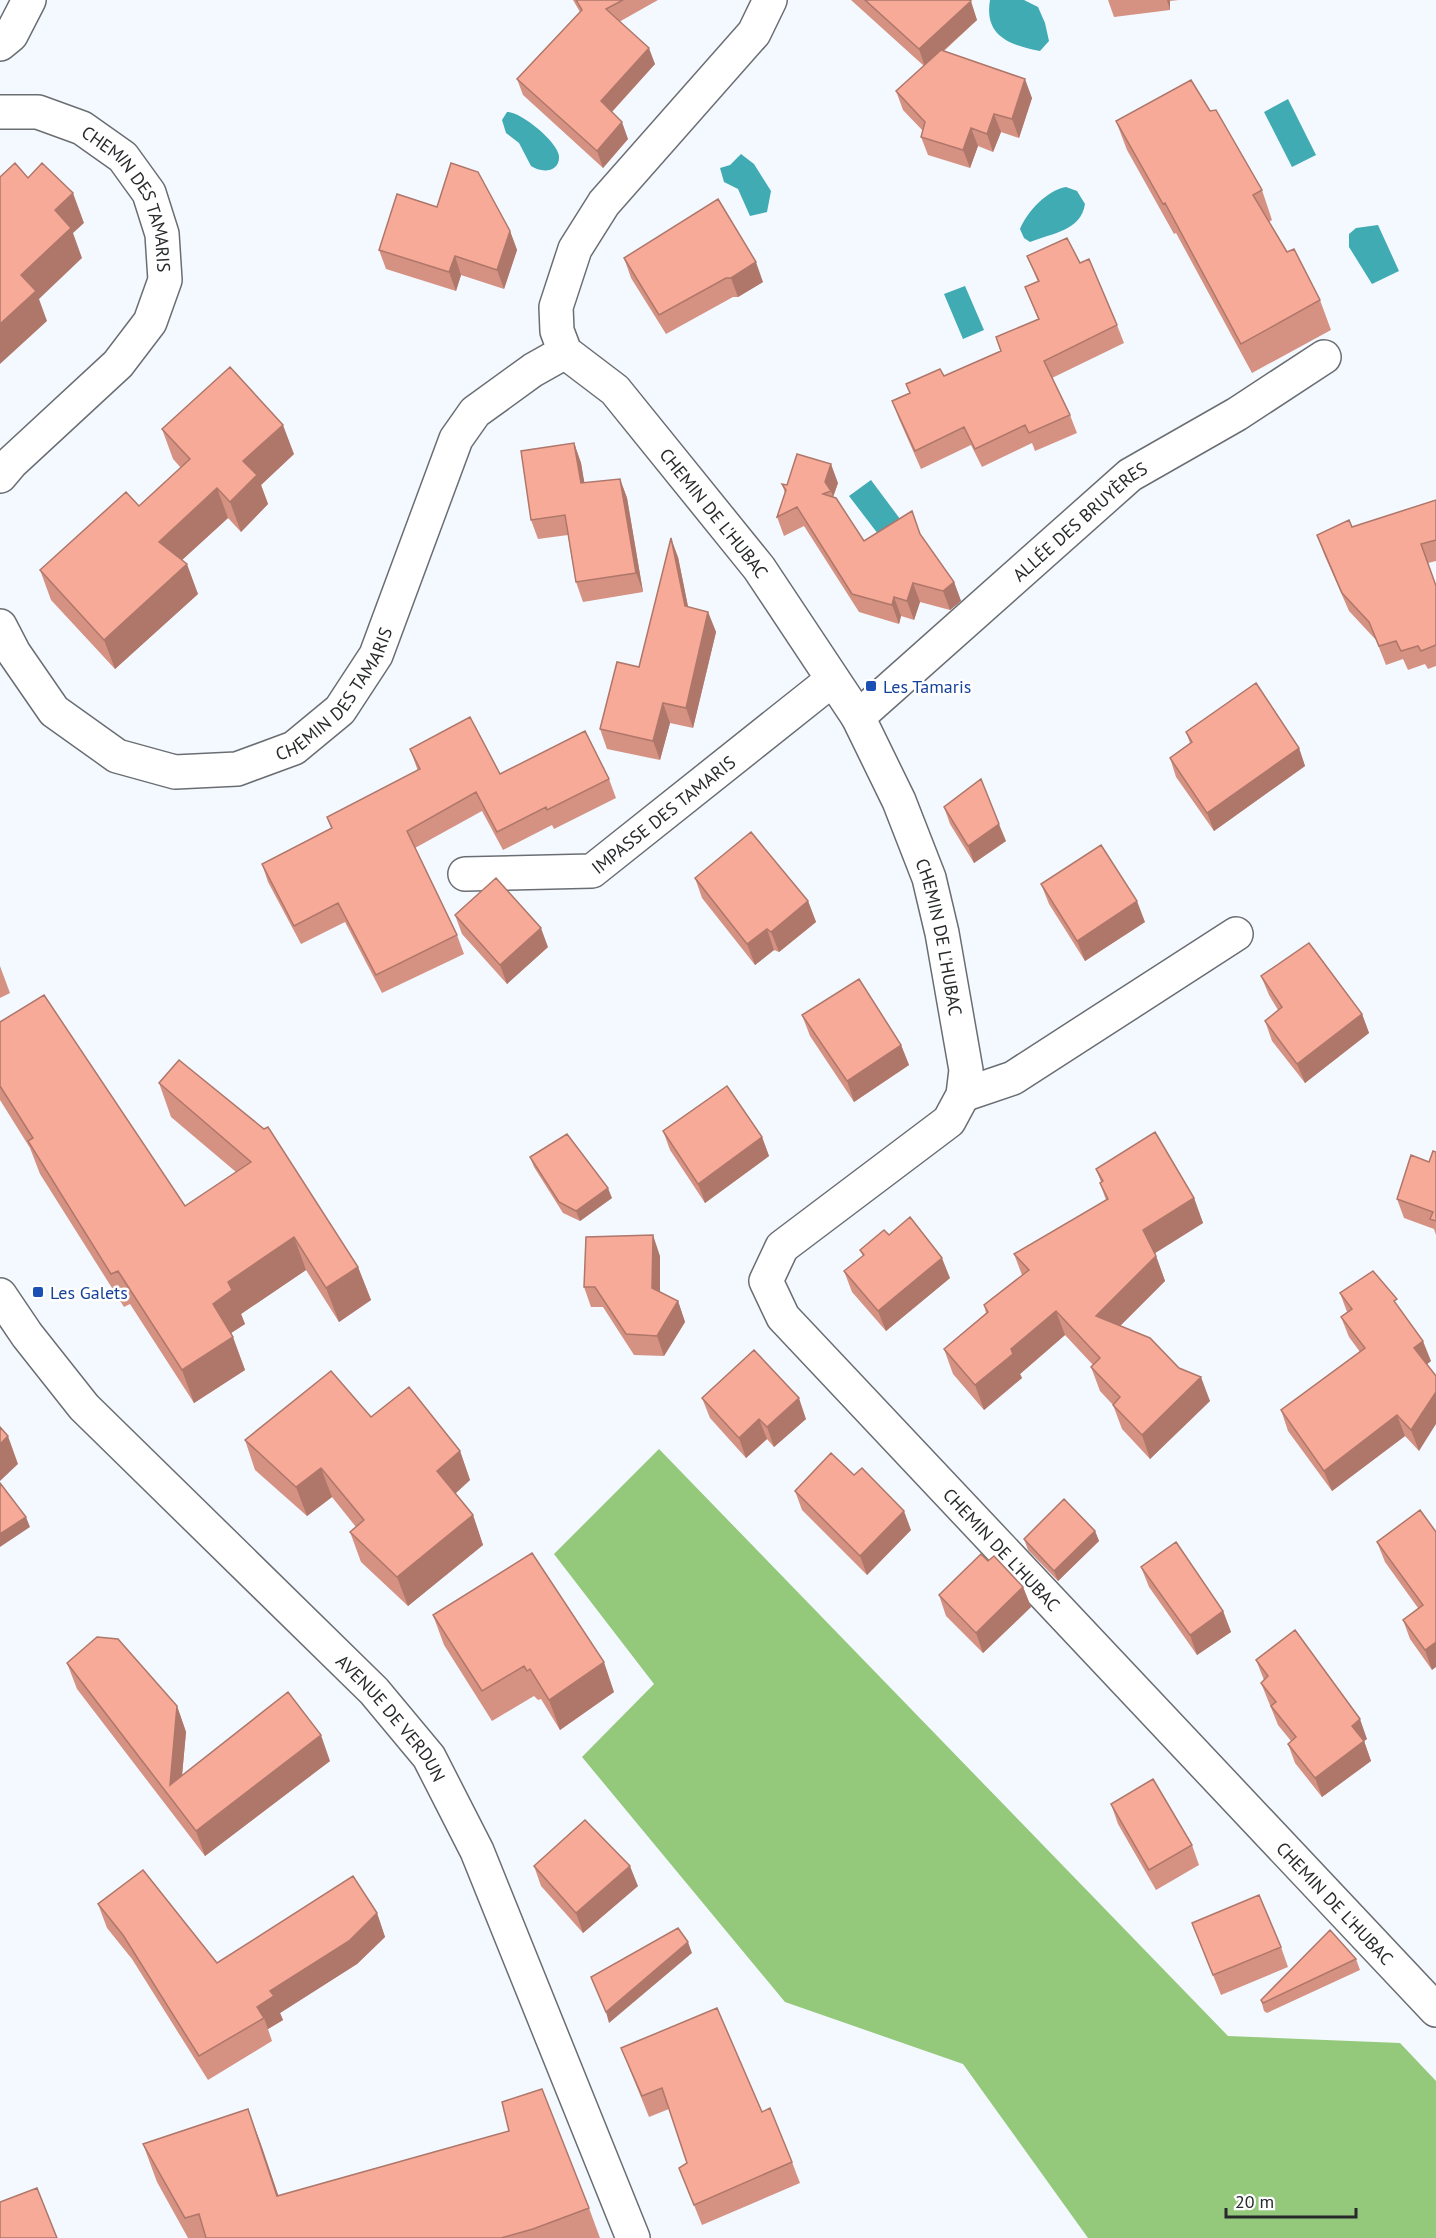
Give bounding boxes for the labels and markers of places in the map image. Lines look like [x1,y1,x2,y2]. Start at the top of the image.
place label: Les Tamaris [883,675,971,698]
marker: Les Tamaris [864,679,878,693]
place label: Les Galets [50,1281,128,1304]
marker: Les Galets [31,1285,45,1299]

